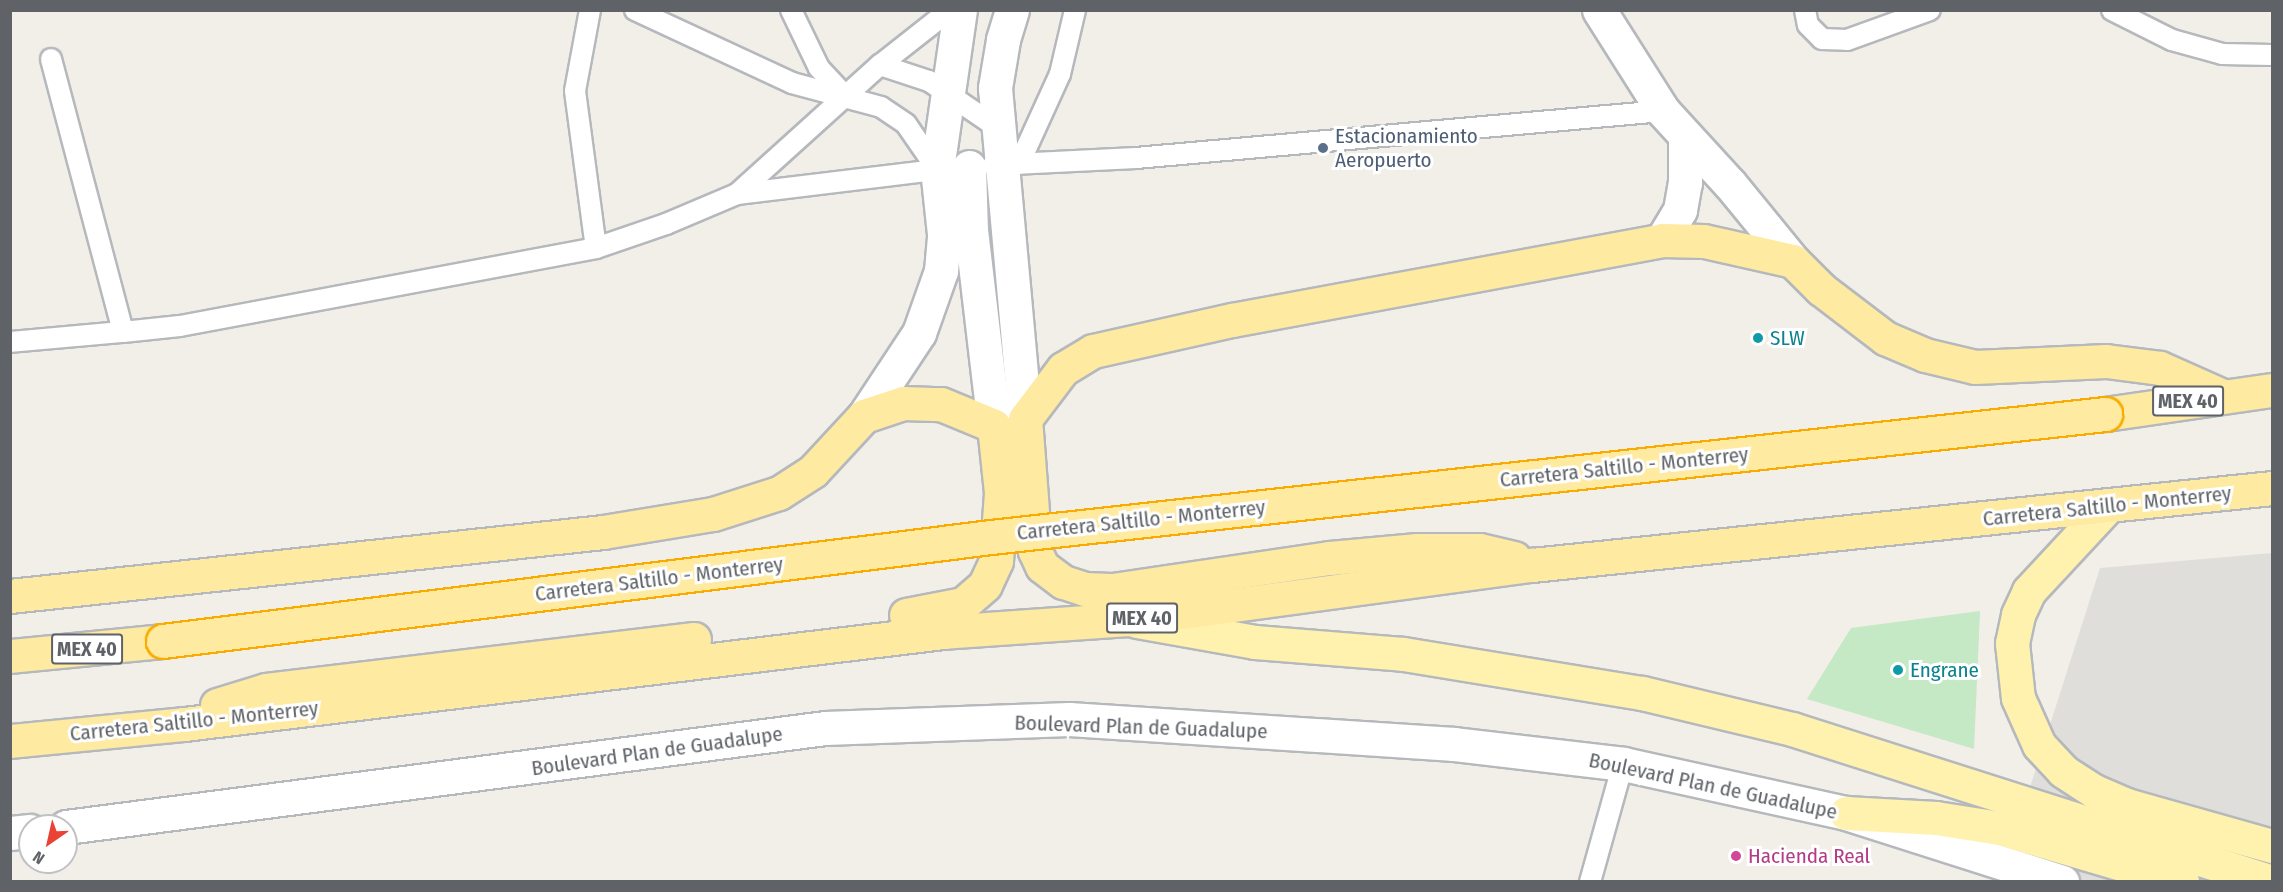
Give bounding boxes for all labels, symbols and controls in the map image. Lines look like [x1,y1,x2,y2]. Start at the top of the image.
place label: Estacionamiento Aeropuerto [1335,123,1478,173]
marker: Estacionamiento Aeropuerto [1316,141,1330,155]
place label: SLW [1770,325,1805,351]
marker: SLW [1751,331,1765,345]
road number: MEX 40 [2152,384,2224,418]
street label: Carretera Saltillo - Monterrey [1499,441,1749,493]
street label: Carretera Saltillo - Monterrey [1982,480,2232,532]
street label: Carretera Saltillo - Monterrey [1016,494,1266,546]
street label: Carretera Saltillo - Monterrey [534,551,784,607]
road number: MEX 40 [1106,601,1178,635]
road number: MEX 40 [51,632,123,666]
place label: Engrane [1910,657,1979,683]
marker: Engrane [1891,663,1905,677]
street label: Carretera Saltillo - Monterrey [69,695,319,747]
street label: Boulevard Plan de Guadalupe [1014,710,1268,744]
street label: Boulevard Plan de Guadalupe [530,721,784,781]
street label: Boulevard Plan de Guadalupe [1586,747,1840,825]
north arrow [18,814,78,874]
place label: Hacienda Real [1748,843,1870,869]
text: N [29,847,48,868]
marker: Hacienda Real [1729,849,1743,863]

